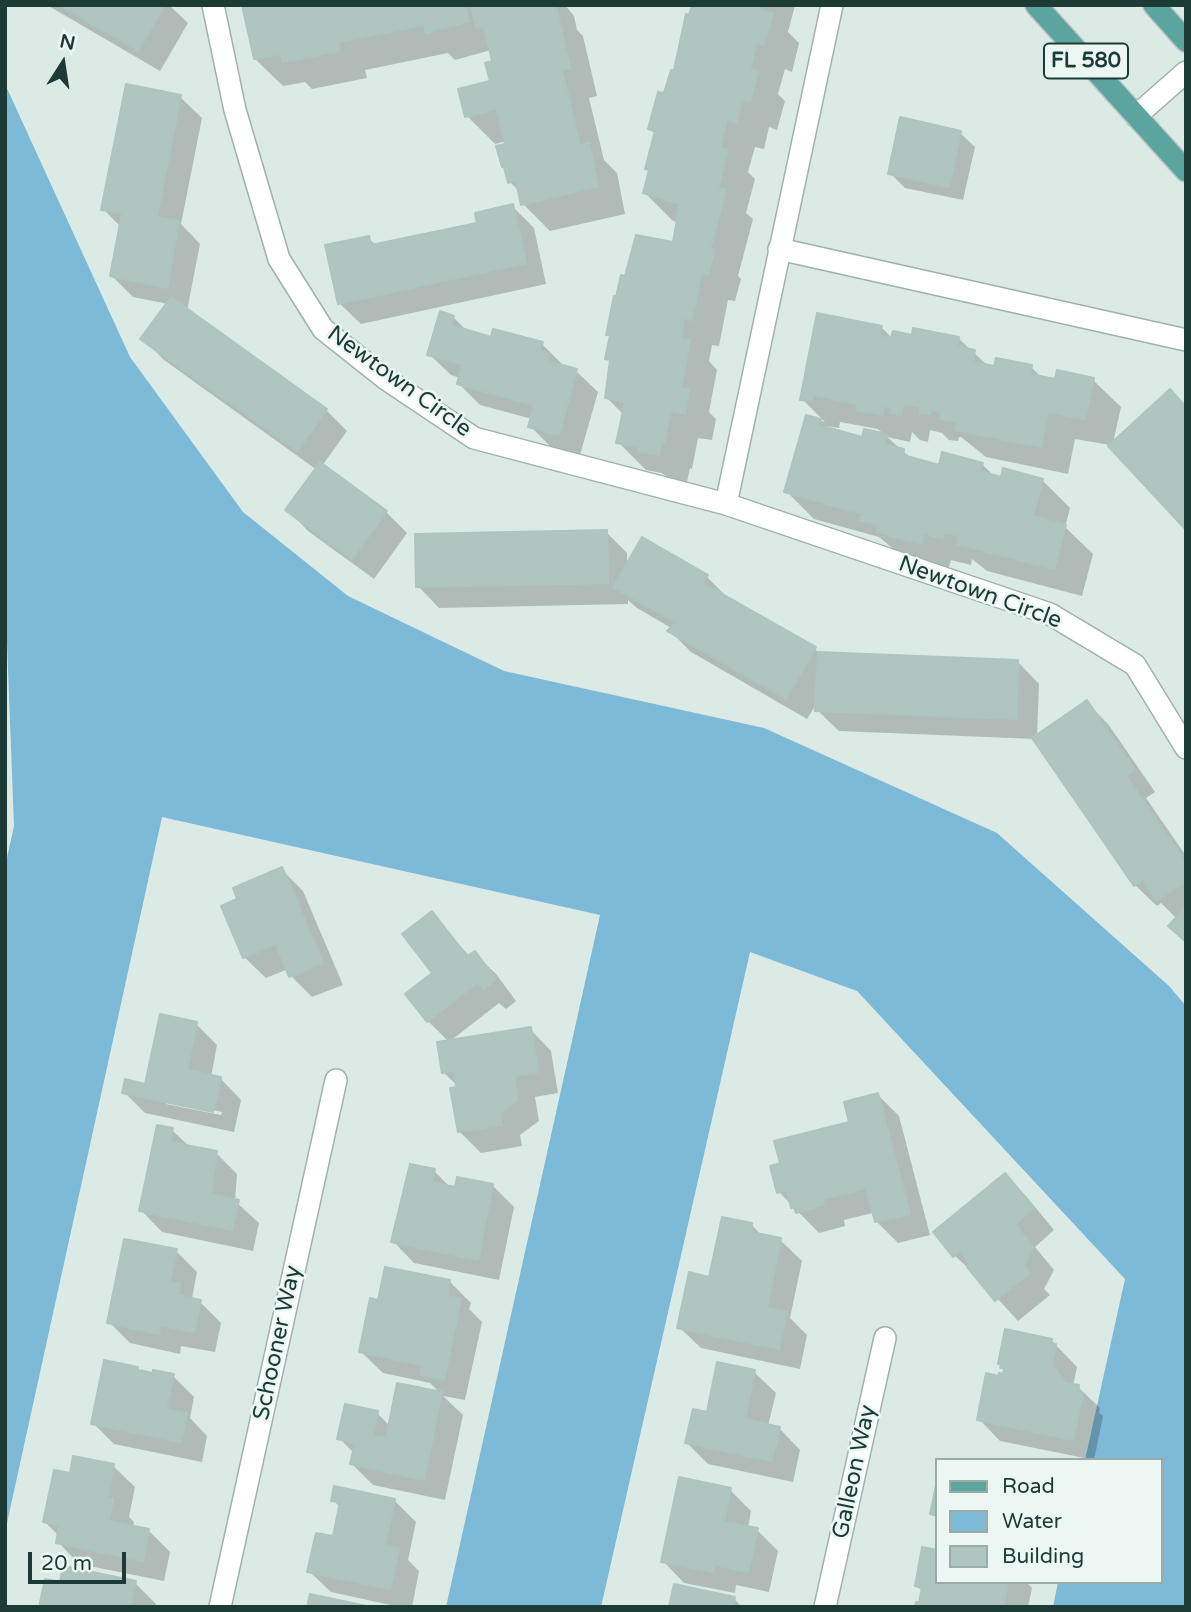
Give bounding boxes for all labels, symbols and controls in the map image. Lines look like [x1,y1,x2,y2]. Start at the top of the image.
north arrow [28,28,98,98]
text: N [58,30,77,55]
road number: FL 580 [1044,43,1128,78]
street label: Newtown Circle [321,320,477,444]
street label: Newtown Circle [895,551,1065,635]
street label: Schooner Way [248,1263,308,1423]
street label: Galleon Way [827,1403,883,1541]
legend [936,1458,1163,1584]
text: Road [1002,1474,1055,1499]
text: Water [1002,1509,1062,1534]
scale bar [32,1538,130,1582]
text: Building [1002,1544,1084,1569]
text: 20 m [41,1551,92,1576]

